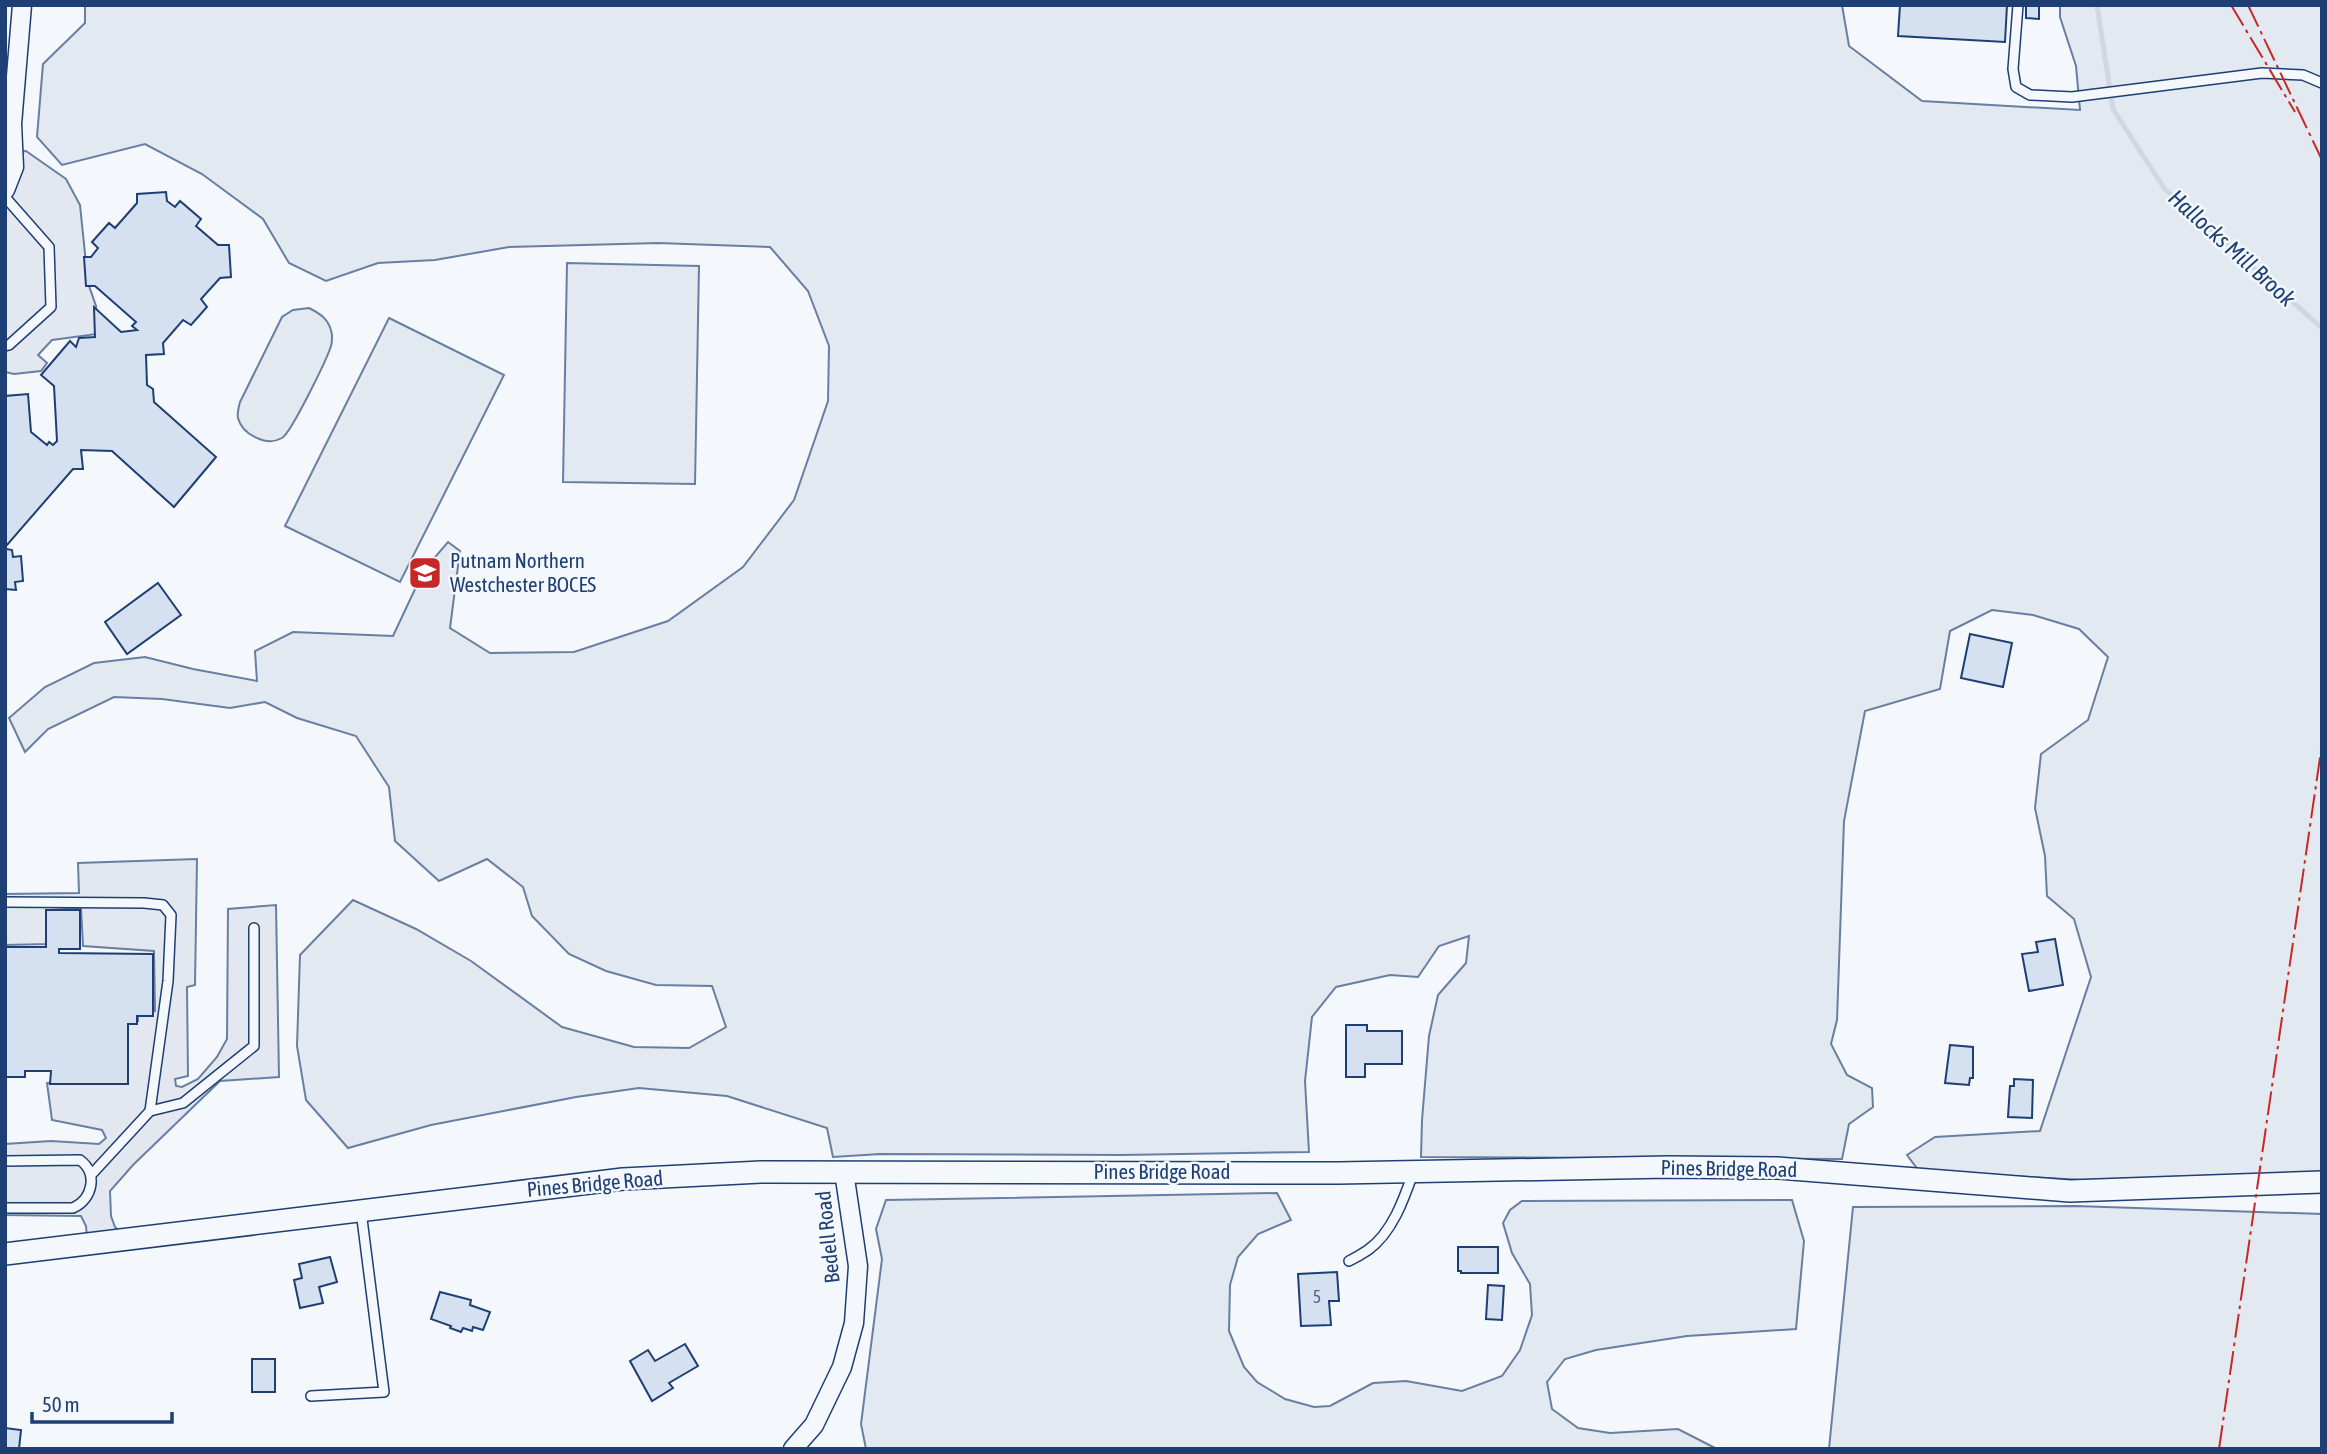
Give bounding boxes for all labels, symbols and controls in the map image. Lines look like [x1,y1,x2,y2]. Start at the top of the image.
water label: Hallocks Mill Brook [2163,184,2301,312]
place label: Putnam Northern Westchester BOCES [450,548,596,596]
school or university icon: Putnam Northern Westchester BOCES [406,554,444,592]
street label: Pines Bridge Road [1660,1155,1798,1181]
street label: Pines Bridge Road [1094,1159,1230,1183]
street label: Pines Bridge Road [526,1165,664,1201]
street label: Bedell Road [810,1190,844,1285]
house number: 5 [1313,1286,1321,1307]
scale bar [32,1380,172,1424]
text: 50 m [42,1392,80,1416]

